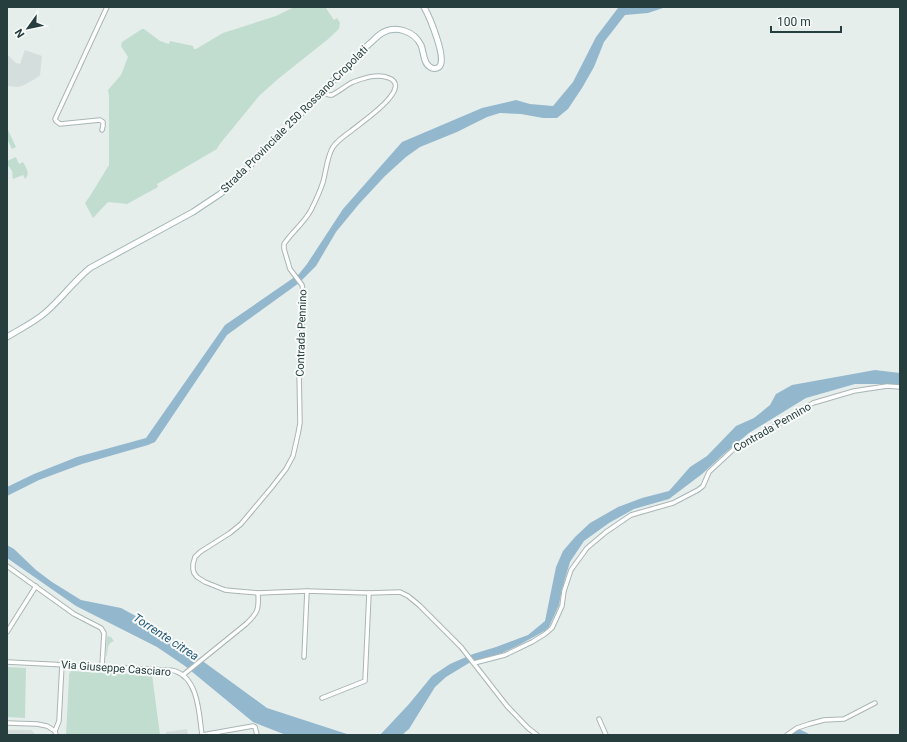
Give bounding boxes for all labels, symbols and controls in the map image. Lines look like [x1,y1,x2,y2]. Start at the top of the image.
north arrow [8,8,48,48]
scale bar [771,8,841,34]
text: 100 m [777,15,811,29]
text: N [12,26,28,40]
street label: Strada Provinciale 250 Rossano-Cropolati [218,43,371,196]
street label: Contrada Pennino [293,289,310,377]
street label: Contrada Pennino [731,400,813,455]
water label: Torrente citrea [131,611,201,663]
street label: Via Giuseppe Casciaro [61,658,171,679]

